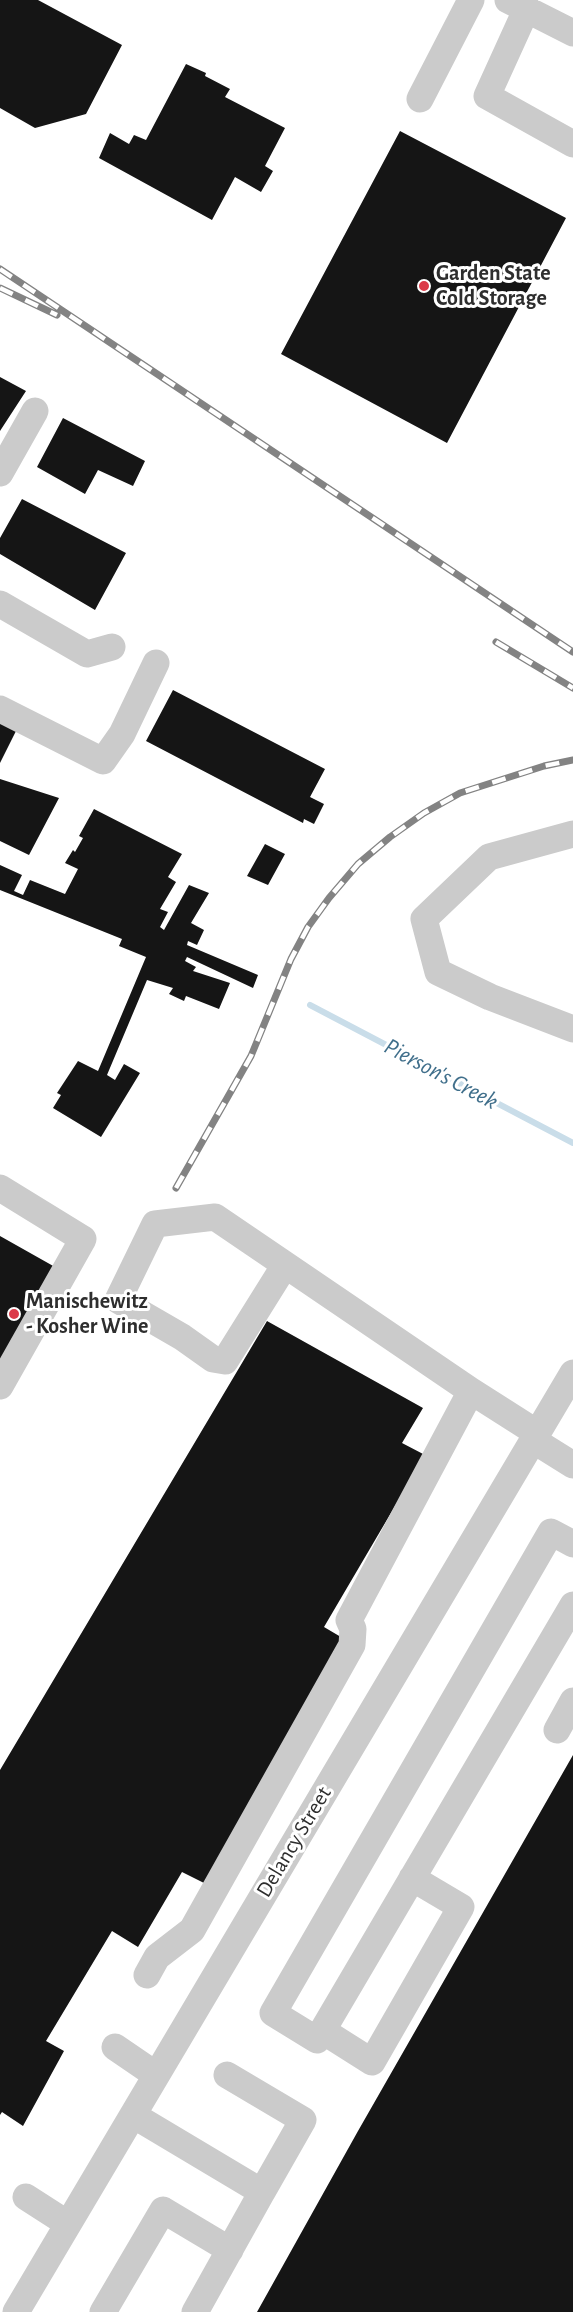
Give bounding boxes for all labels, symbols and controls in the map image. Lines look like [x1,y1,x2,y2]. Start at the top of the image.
place label: Garden State Cold Storage [436,260,551,312]
marker: Garden State Cold Storage [417,279,431,293]
water label: Pierson's Creek [379,1032,503,1116]
place label: Manischewitz - Kosher Wine [26,1288,148,1340]
marker: Manischewitz - Kosher Wine [7,1307,21,1321]
street label: Delancy Street [251,1782,337,1902]

